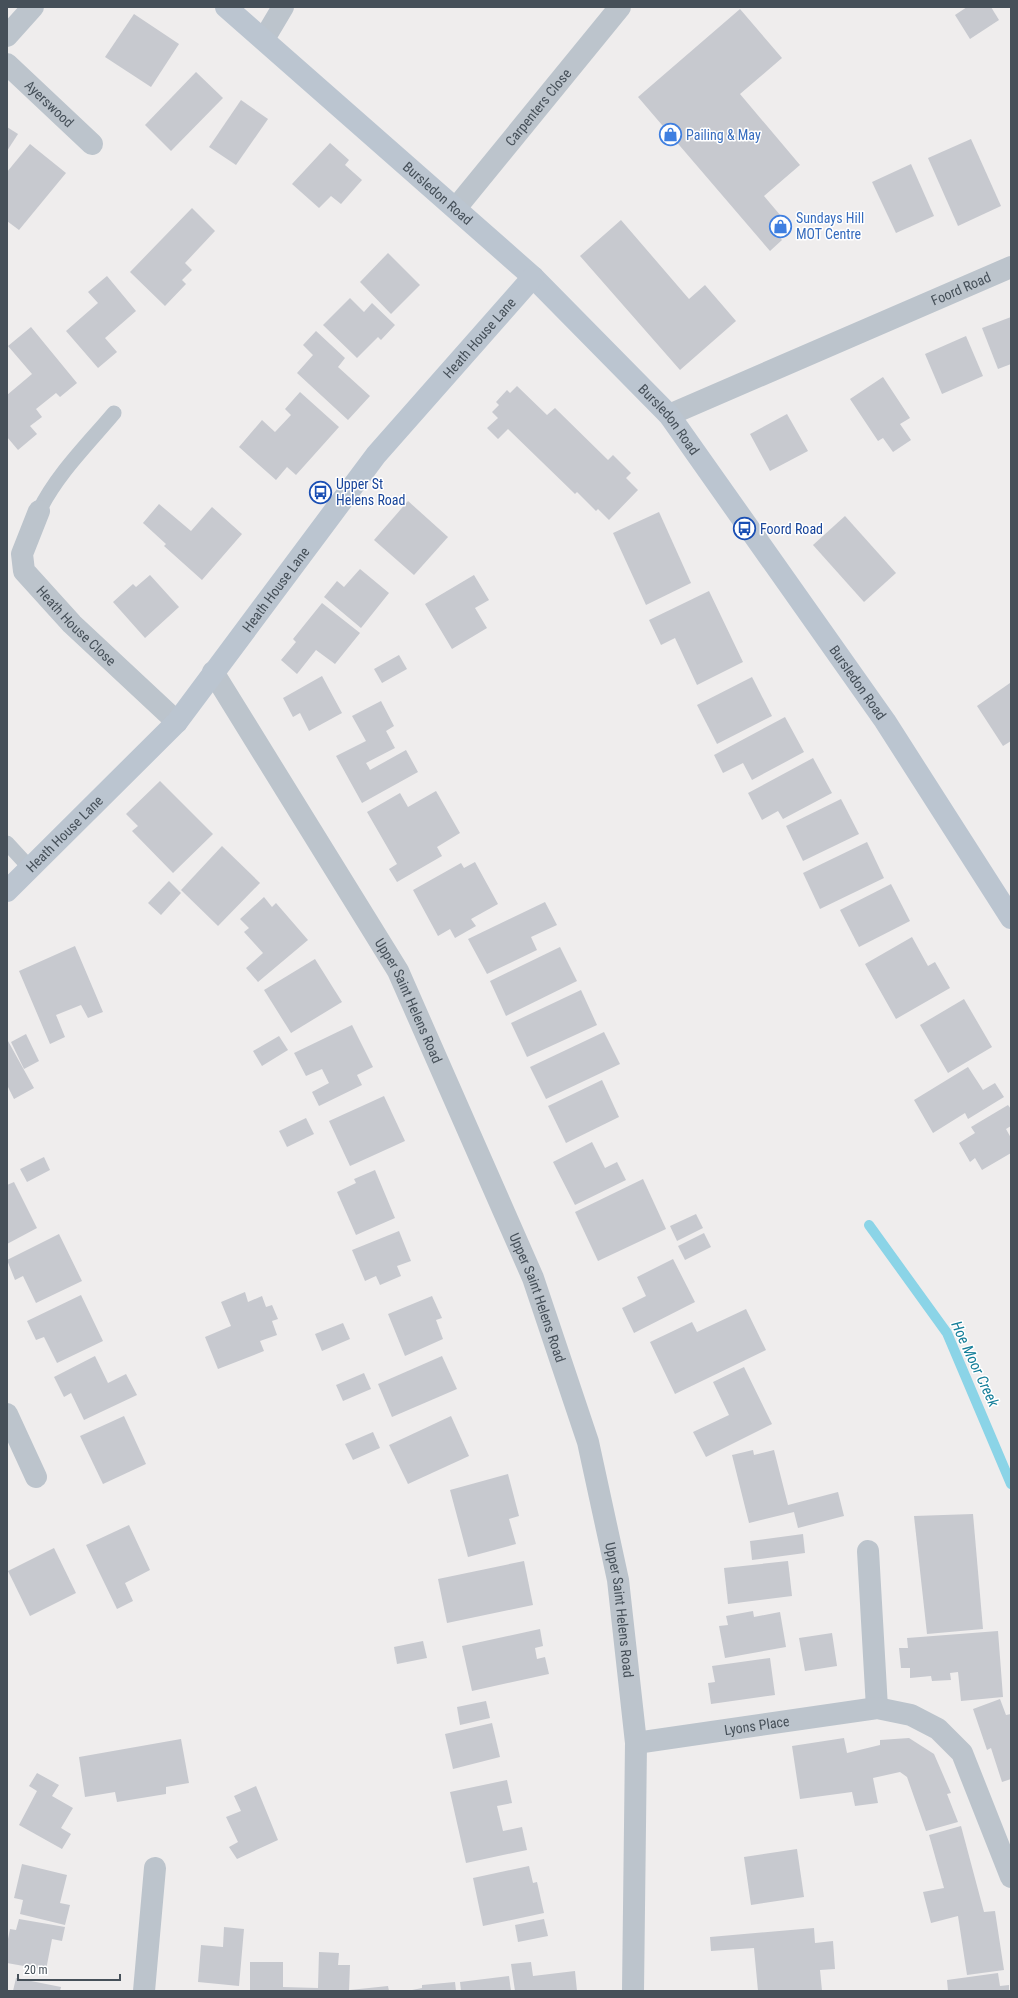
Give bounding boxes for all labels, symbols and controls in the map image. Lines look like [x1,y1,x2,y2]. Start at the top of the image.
street label: Carpenters Close [502,65,575,149]
street label: Ayerswood [22,77,77,130]
shop icon: Pailing & May [657,122,683,148]
place label: Pailing & May [686,127,761,143]
street label: Bursledon Road [400,158,476,228]
place label: Sundays Hill MOT Centre [796,210,864,242]
shop icon: Sundays Hill MOT Centre [768,213,794,239]
street label: Foord Road [929,269,993,309]
street label: Heath House Lane [440,294,519,381]
street label: Bursledon Road [635,381,703,458]
place label: Upper St Helens Road [336,476,406,508]
bus stop icon: Upper St Helens Road [308,479,334,505]
bus stop icon: Foord Road [731,516,757,542]
place label: Foord Road [760,521,823,537]
street label: Heath House Lane [239,544,313,635]
street label: Heath House Close [33,582,120,669]
street label: Bursledon Road [826,642,889,723]
street label: Heath House Lane [23,792,106,875]
street label: Upper Saint Helens Road [372,935,445,1066]
street label: Upper Saint Helens Road [506,1231,569,1364]
water label: Hoe Moor Creek [947,1318,1003,1410]
street label: Upper Saint Helens Road [602,1541,637,1678]
street label: Lyons Place [723,1713,791,1738]
scale bar [18,1956,120,1982]
text: 20 m [24,1963,48,1977]

